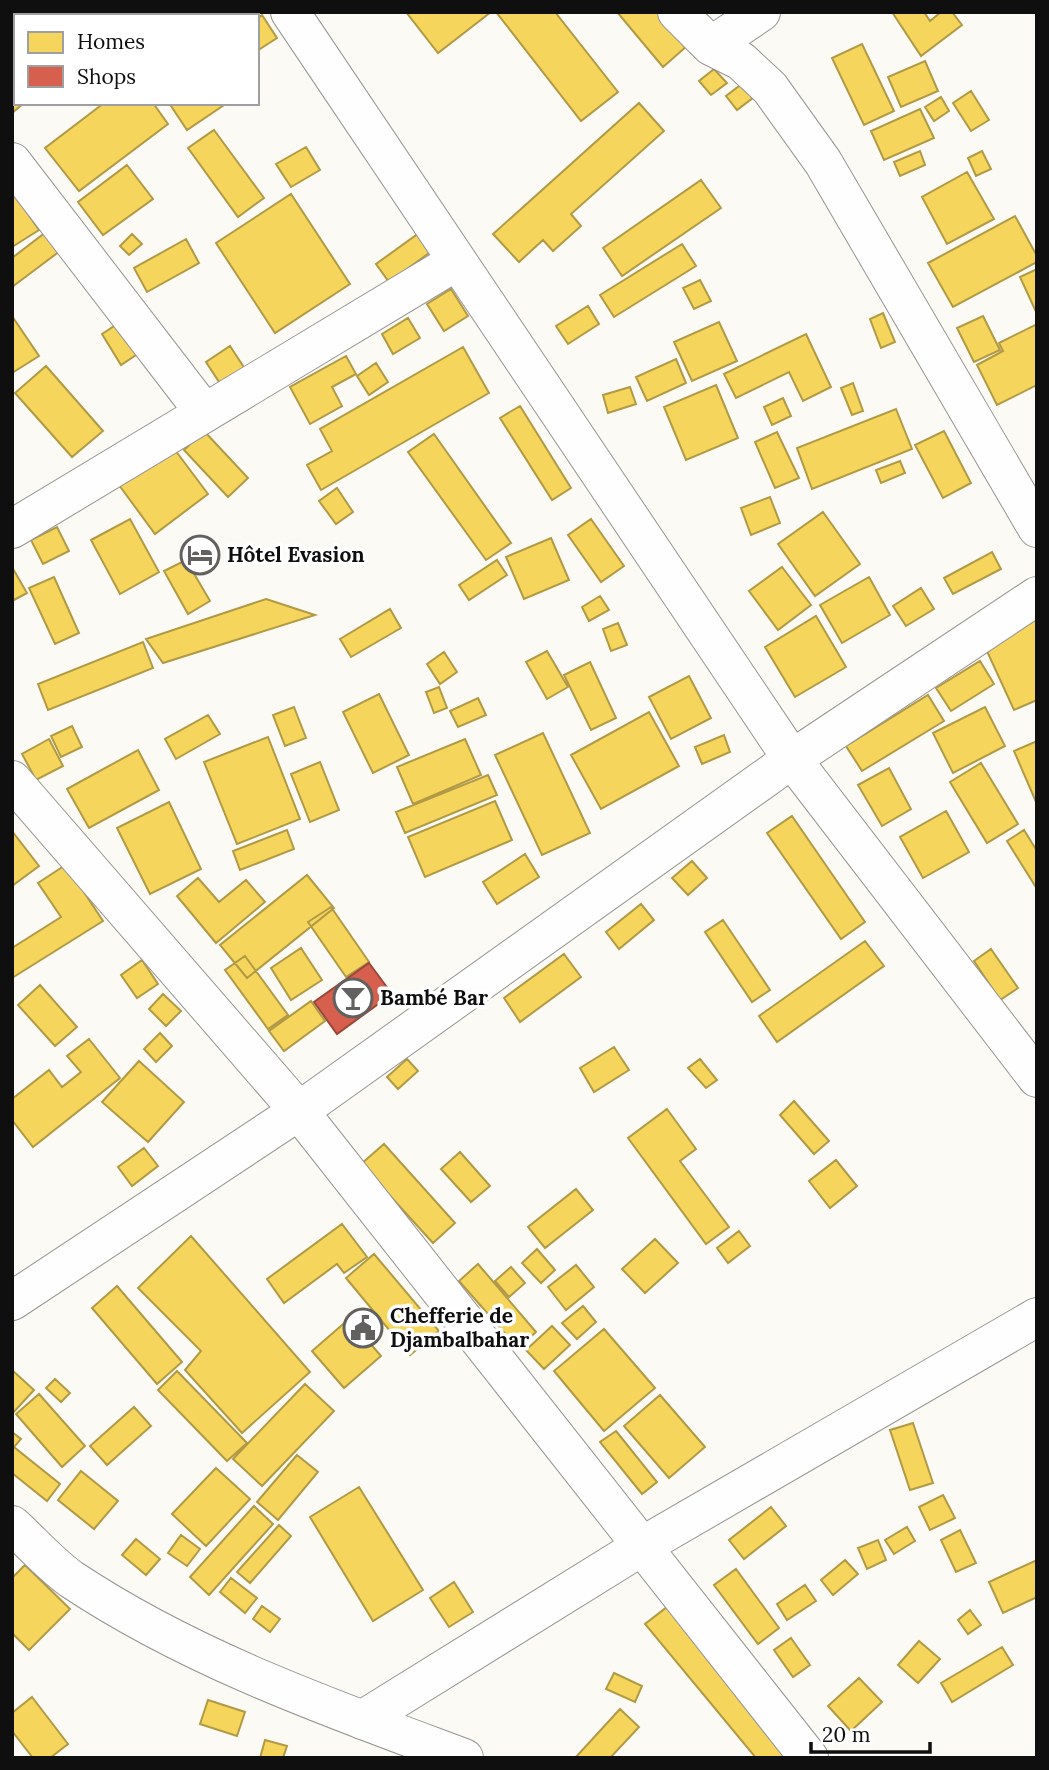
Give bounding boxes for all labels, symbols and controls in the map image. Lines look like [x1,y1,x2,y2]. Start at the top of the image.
legend [14,14,259,105]
text: Homes [77,28,145,55]
text: Shops [77,63,136,90]
hotel icon: Hôtel Evasion [179,534,221,576]
place label: Hôtel Evasion [227,541,365,568]
bar icon: Bambé Bar [332,977,374,1019]
place label: Bambé Bar [380,984,488,1011]
place label: Chefferie de Djambalbahar [390,1302,529,1353]
public building icon: Chefferie de Djambalbahar [342,1307,384,1349]
scale bar [811,1710,930,1754]
text: 20 m [822,1721,871,1748]

